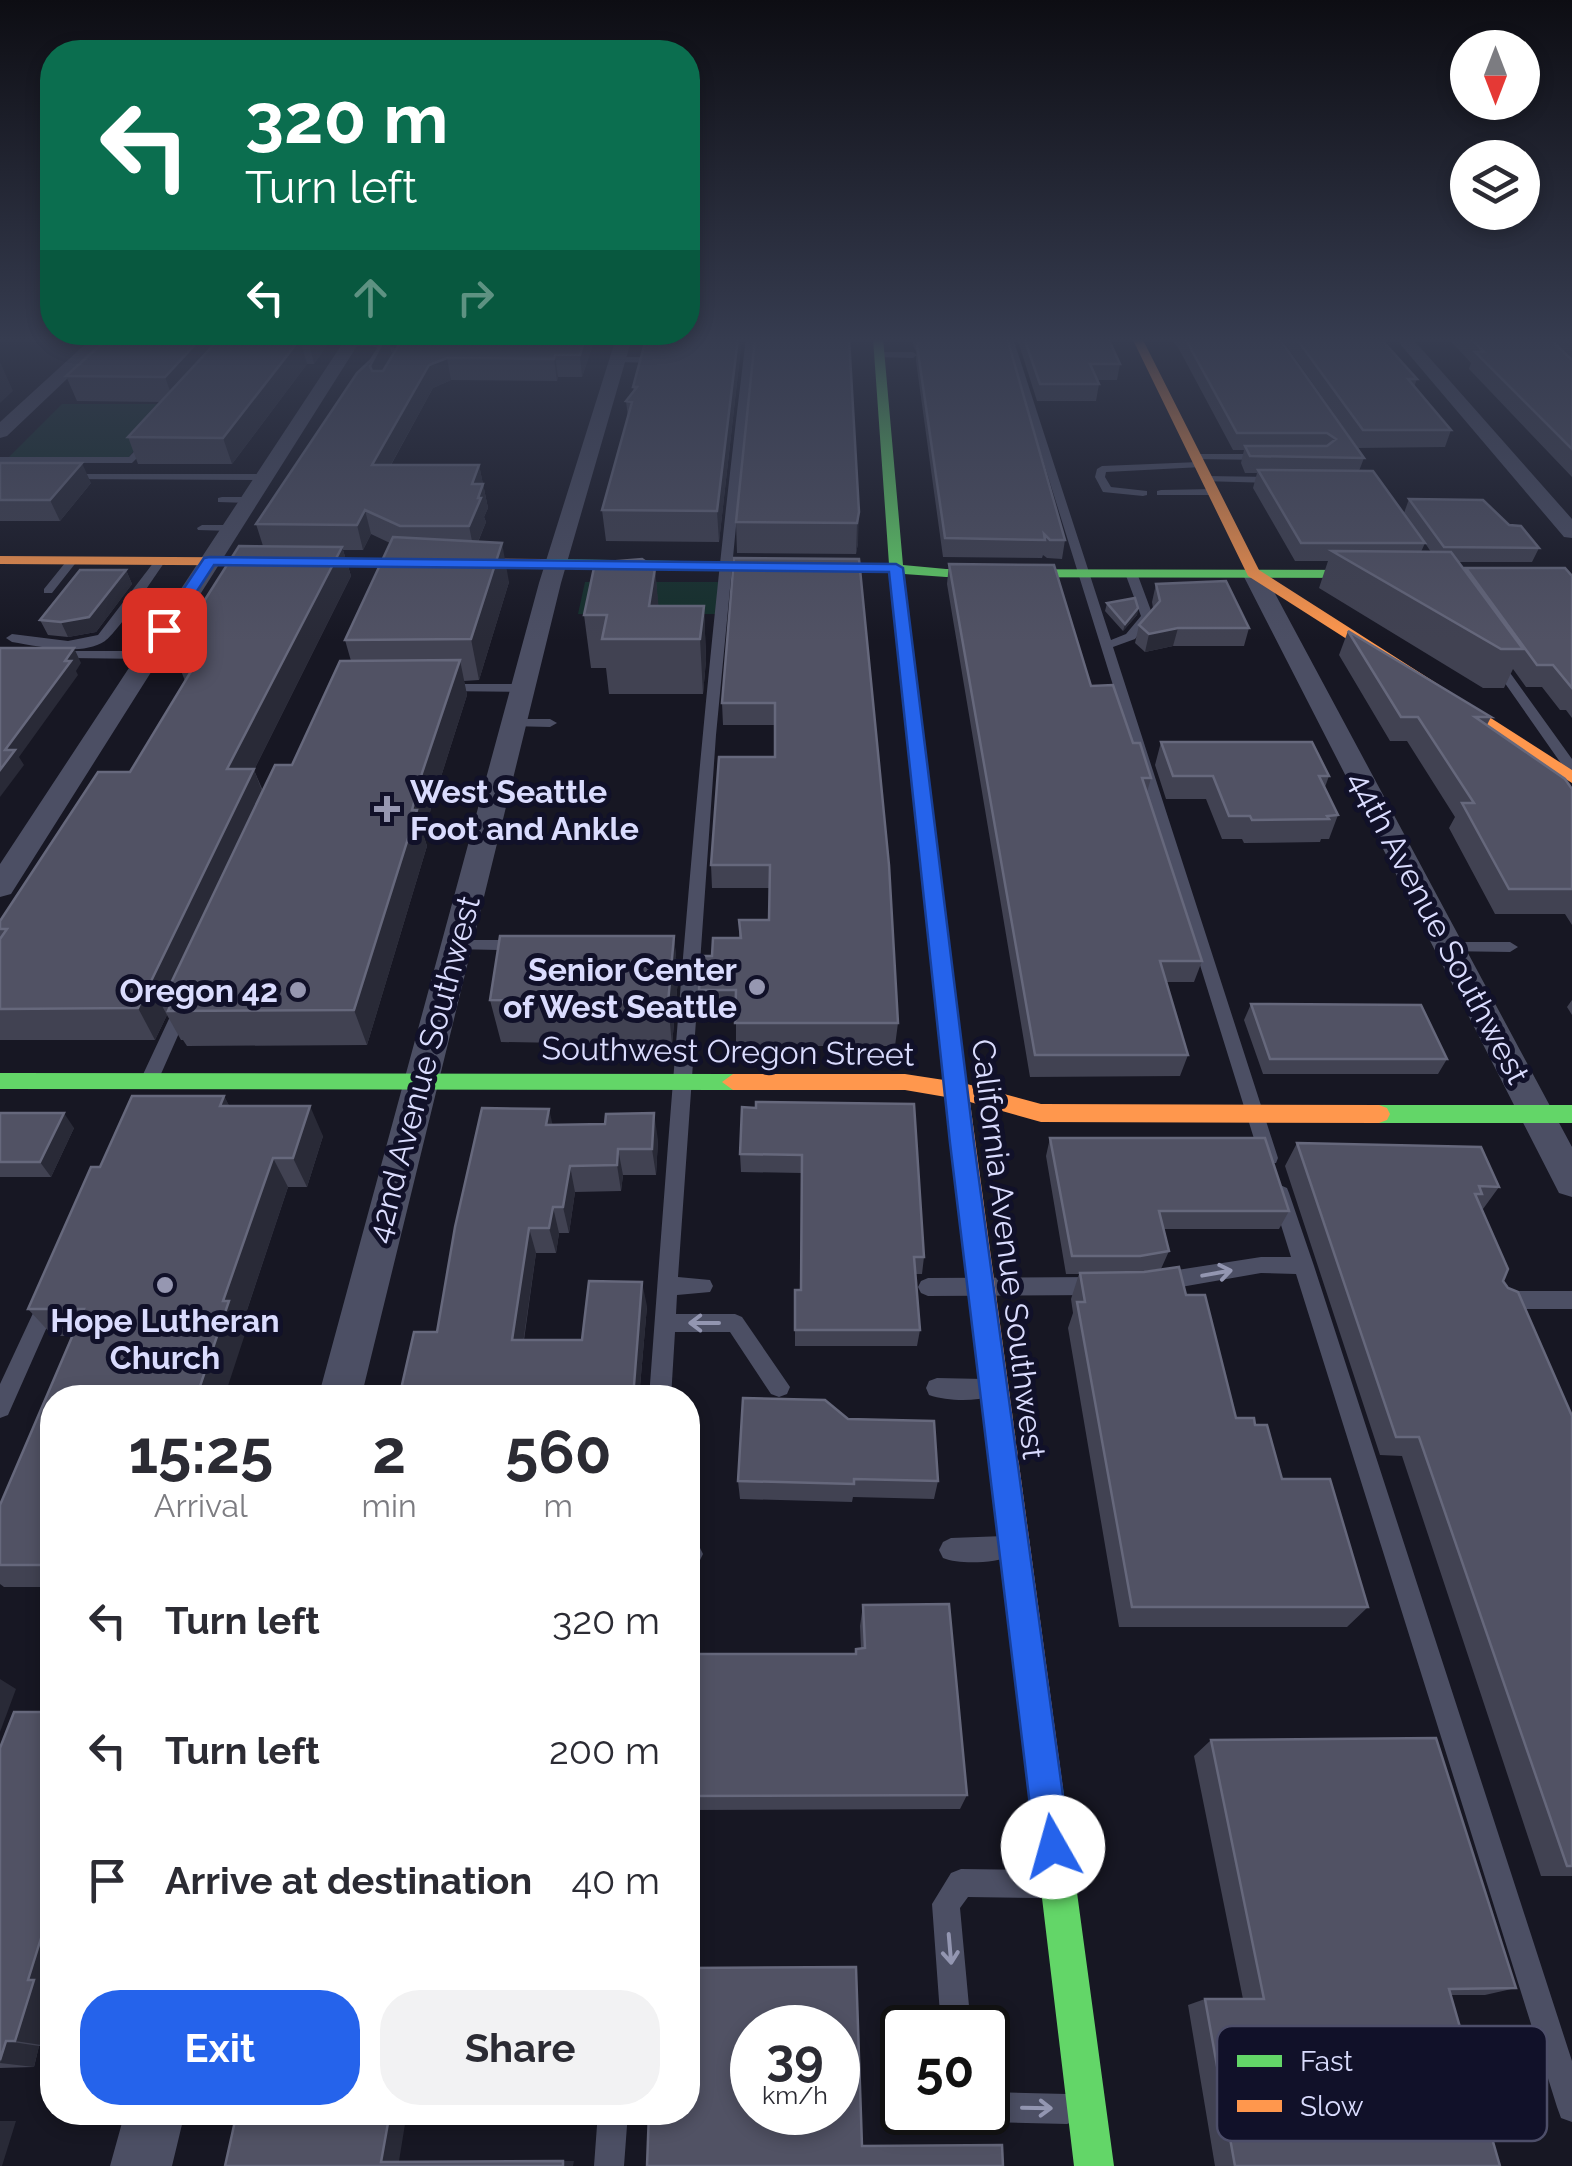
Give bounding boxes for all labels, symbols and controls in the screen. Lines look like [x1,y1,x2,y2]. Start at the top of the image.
north arrow [1450,30,1540,120]
map controls [1450,30,1540,230]
text: 320 m [245,77,449,159]
icon: left [80,80,210,210]
button: layers [1450,140,1540,230]
text: Turn left [245,161,417,214]
icon: left [238,270,293,325]
icon: ahead [343,270,398,325]
icon: right [448,270,503,325]
pin [122,588,207,673]
icon: arrive [137,603,192,658]
street label: 44th Avenue Southwest [1341,764,1537,1090]
place label: West Seattle Foot and Ankle [410,773,639,847]
marker: West Seattle Foot and Ankle [374,796,400,822]
street label: 42nd Avenue Southwest [359,891,487,1246]
place label: Senior Center of West Seattle [503,951,737,1025]
place label: Oregon 42 [120,972,278,1009]
marker: Senior Center of West Seattle [746,976,768,998]
marker: Oregon 42 [287,979,309,1001]
street label: Southwest Oregon Street [541,1029,915,1073]
street label: California Avenue Southwest [965,1037,1053,1461]
one-way arrow [1200,1263,1233,1282]
marker: Hope Lutheran Church [154,1274,176,1296]
place label: Hope Lutheran Church [50,1302,280,1376]
one-way arrow [688,1314,720,1332]
text: 15:25 [128,1417,273,1487]
text: 2 [372,1417,406,1487]
text: 560 [505,1417,612,1487]
text: Arrival [154,1487,248,1524]
text: min [362,1487,417,1524]
text: m [544,1487,573,1524]
icon: left [80,1593,135,1648]
text: Turn left [165,1598,320,1643]
text: 320 m [552,1598,660,1643]
icon: left [80,1723,135,1778]
text: Turn left [165,1728,320,1773]
text: 200 m [549,1728,660,1773]
position arrow [1001,1795,1105,1899]
icon: arrive [80,1853,135,1908]
text: Arrive at destination [165,1858,532,1903]
text: 40 m [571,1858,660,1903]
one-way arrow [940,1933,959,1965]
button: Exit [80,1990,360,2105]
button: Share [380,1990,660,2105]
speed limit sign: 50 [880,2005,1010,2135]
legend [1217,2026,1547,2141]
text: 39 [766,2028,824,2087]
text: Fast [1300,2045,1353,2078]
text: km/h [762,2080,828,2110]
text: Slow [1300,2090,1364,2123]
one-way arrow [1020,2098,1052,2118]

